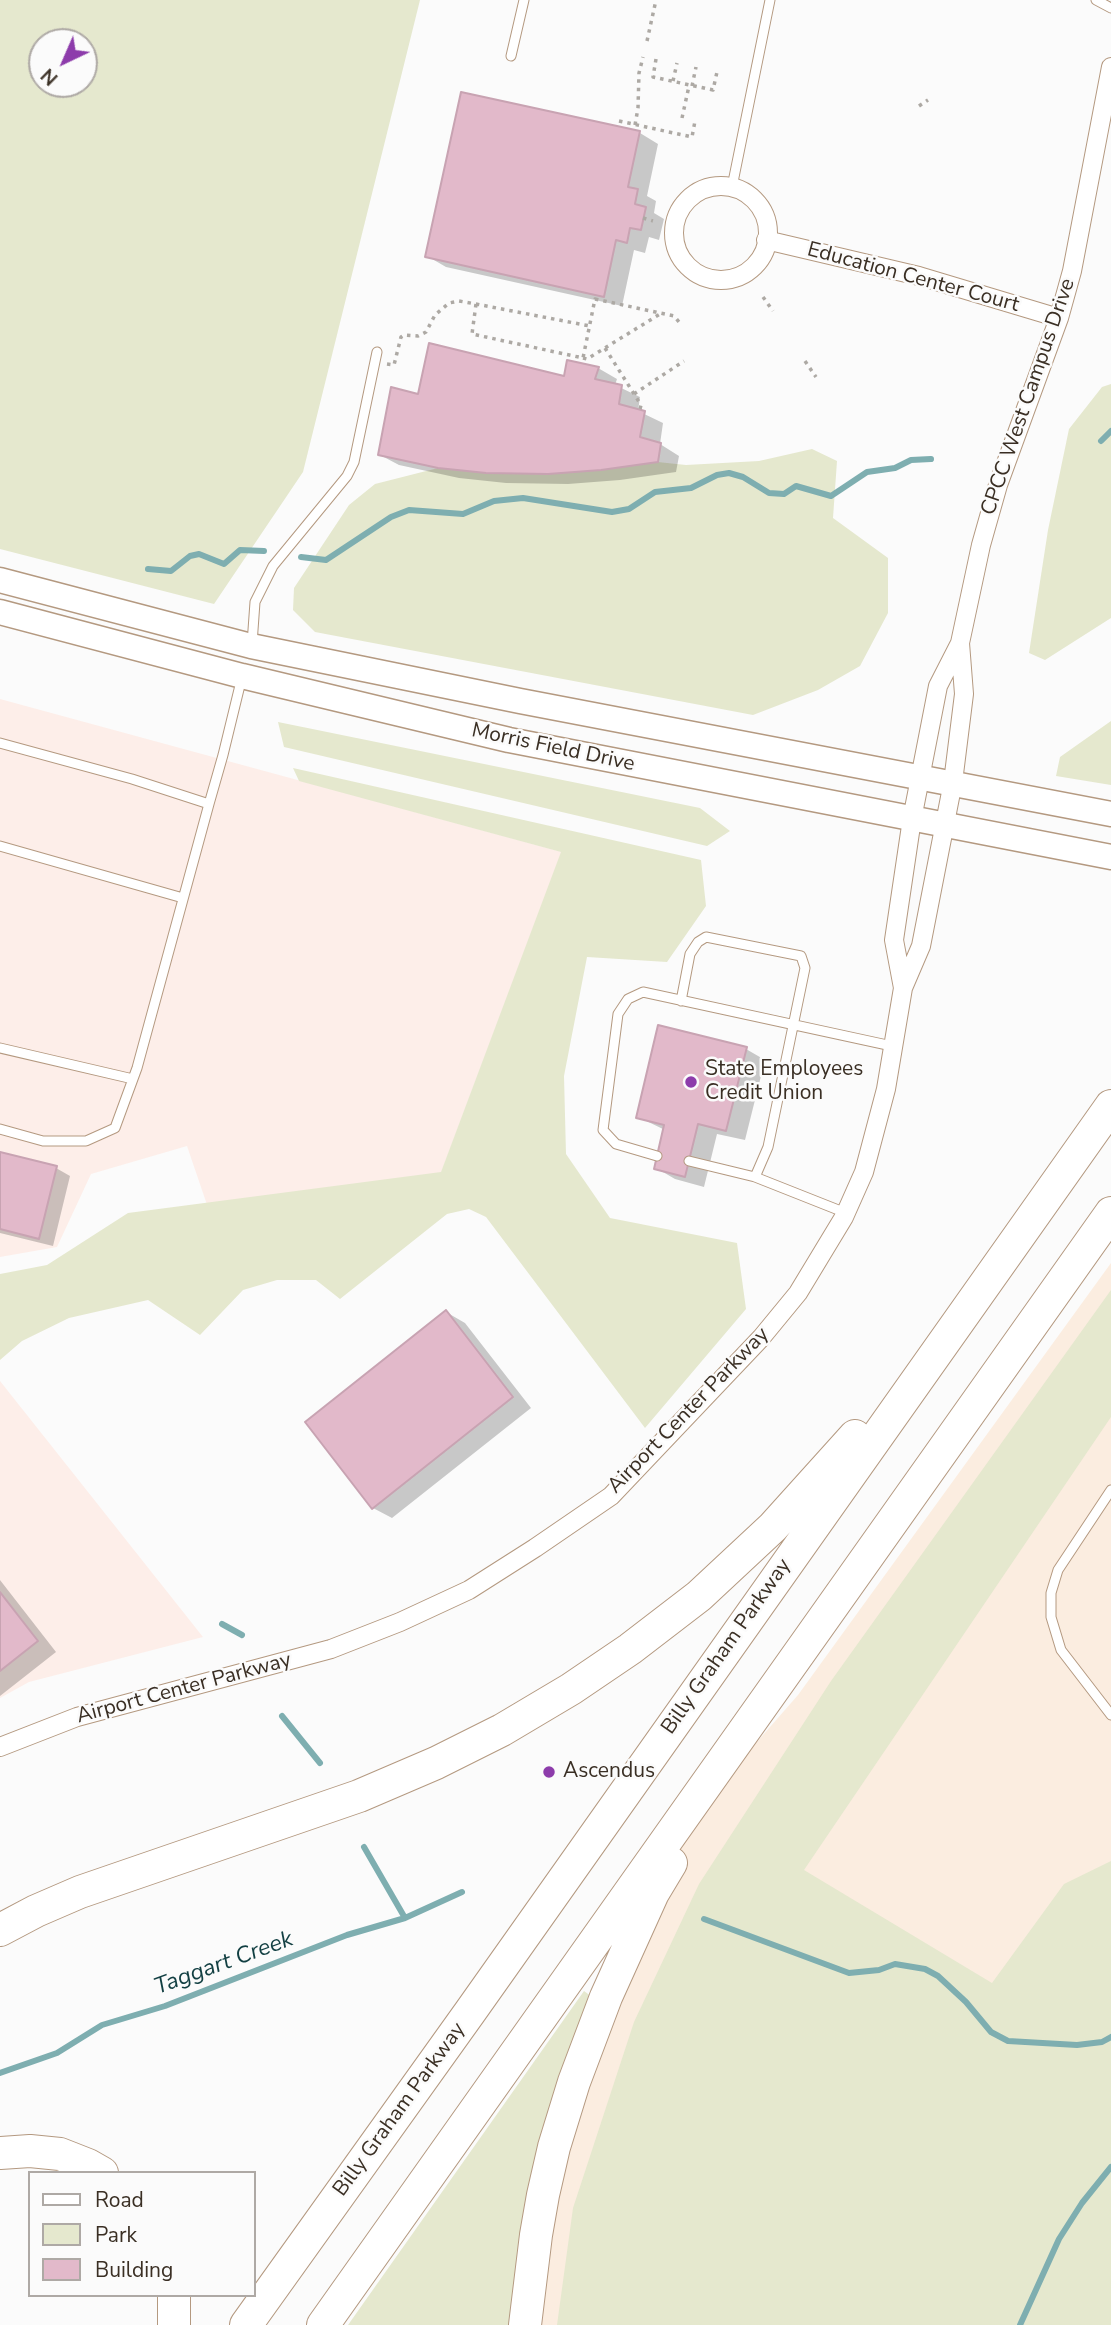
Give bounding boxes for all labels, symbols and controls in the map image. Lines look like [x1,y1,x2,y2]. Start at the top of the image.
north arrow [28,28,98,98]
text: N [36,62,64,91]
street label: Education Center Court [804,238,1022,318]
street label: CPCC West Campus Drive [977,275,1081,519]
street label: Morris Field Drive [469,718,637,778]
place label: State Employees Credit Union [705,1057,863,1107]
marker: State Employees Credit Union [683,1074,699,1090]
street label: Airport Center Parkway [603,1323,775,1499]
street label: Billy Graham Parkway [657,1554,797,1740]
street label: Airport Center Parkway [74,1648,294,1730]
place label: Ascendus [563,1759,655,1785]
marker: Ascendus [541,1764,557,1780]
water label: Taggart Creek [151,1926,297,2002]
street label: Billy Graham Parkway [329,2018,471,2202]
legend [28,2171,256,2297]
text: Road [95,2186,144,2214]
text: Park [95,2221,137,2249]
text: Building [95,2256,173,2284]

